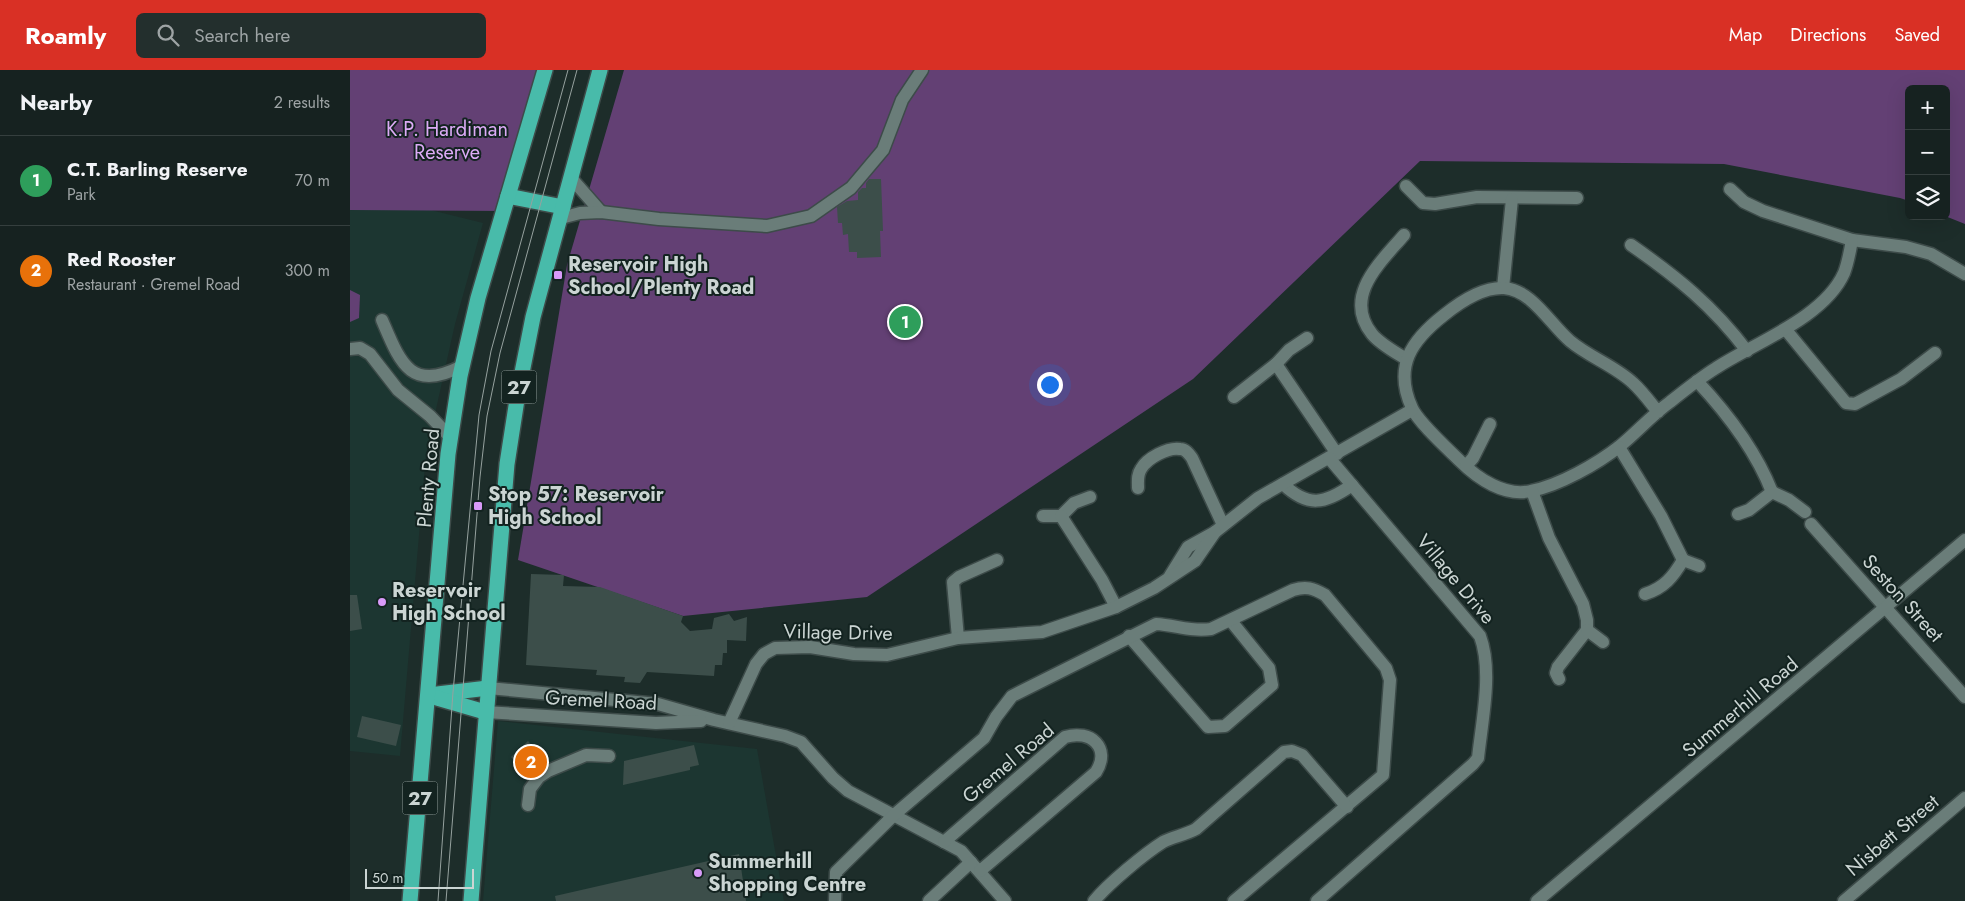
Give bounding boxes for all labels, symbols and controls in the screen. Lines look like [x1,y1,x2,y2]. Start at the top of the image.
search box [136,13,486,58]
text: Roamly [25,18,106,53]
icon: search [154,21,182,49]
text: Search here [194,22,290,49]
text: Map [1729,22,1762,48]
text: Directions [1790,22,1866,48]
text: Saved [1894,22,1940,48]
map controls [1905,85,1950,220]
button: + [1905,85,1950,130]
text: Nearby [20,88,92,118]
text: 2 results [274,91,330,114]
park label: K.P. Hardiman Reserve [386,115,508,167]
button: − [1905,130,1950,175]
text: C.T. Barling Reserve [67,156,248,183]
text: 1 [32,169,40,192]
text: 70 m [295,169,330,192]
button: layers [1905,175,1950,220]
text: Park [67,183,96,206]
text: Red Rooster [67,246,176,273]
place label: Reservoir High School/Plenty Road [568,250,754,302]
text: 2 [31,259,41,282]
text: 300 m [285,259,330,282]
marker: Reservoir High School/Plenty Road [552,269,564,281]
text: Restaurant · Gremel Road [67,273,240,296]
pin: 1 [889,303,921,341]
road number: 27 [502,370,536,404]
your location [1037,372,1063,398]
street label: Plenty Road [410,427,447,529]
place label: Stop 57: Reservoir High School [488,480,665,532]
marker: Stop 57: Reservoir High School [472,500,484,512]
street label: Village Drive [1409,528,1502,631]
street label: Seston Street [1855,548,1950,649]
place label: Reservoir High School [392,576,506,628]
marker: Reservoir High School [376,596,388,608]
street label: Village Drive [783,617,893,648]
street label: Summerhill Road [1676,650,1805,765]
street label: Gremel Road [544,683,658,718]
street label: Gremel Road [956,716,1061,810]
pin: 2 [515,743,547,781]
road number: 27 [402,781,438,814]
street label: Nisbett Street [1839,788,1945,883]
place label: Summerhill Shopping Centre [708,847,866,899]
scale bar [365,866,474,889]
marker: Summerhill Shopping Centre [692,867,704,879]
text: 50 m [372,868,403,888]

